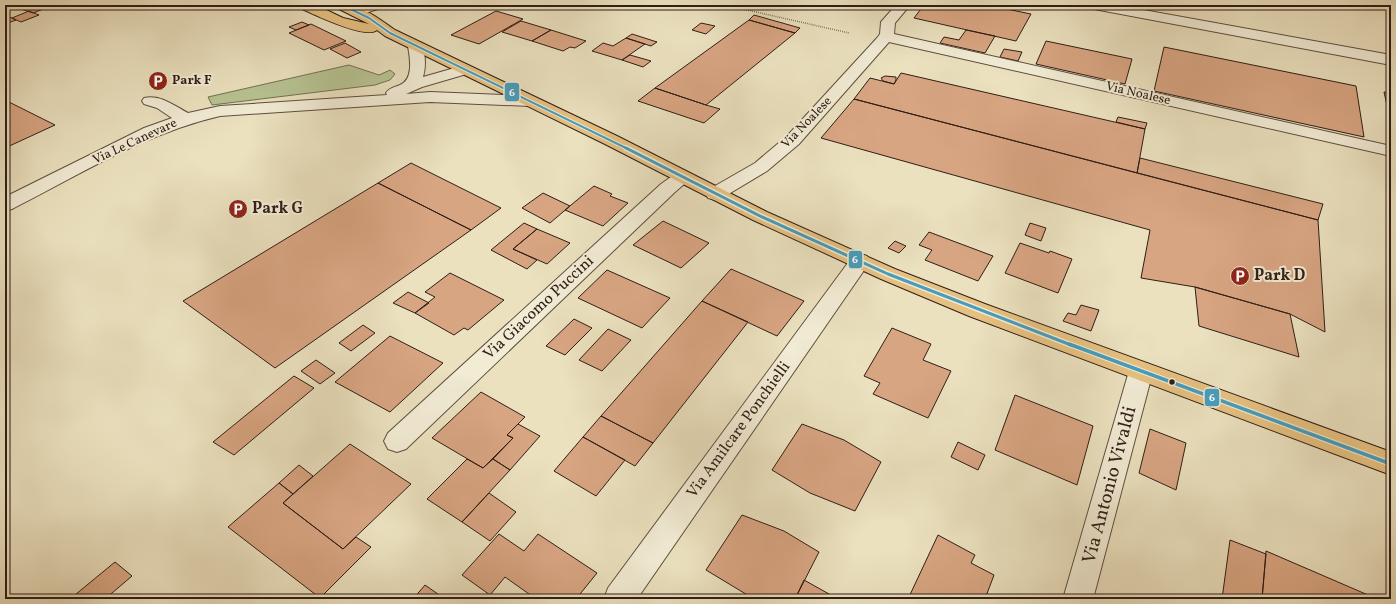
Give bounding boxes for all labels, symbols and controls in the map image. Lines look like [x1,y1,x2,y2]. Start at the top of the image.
parking icon: Park F [147,70,169,92]
place label: Park F [172,72,212,90]
street label: Via Noalese [1104,78,1172,110]
line badge: 6 [504,82,520,102]
text: 6 [509,86,515,101]
street label: Via Noalese [778,93,836,153]
street label: Via Le Canevare [90,115,180,169]
parking icon: Park G [227,198,249,220]
place label: Park G [252,198,303,220]
line badge: 6 [848,250,863,269]
street label: Via Giacomo Puccini [479,251,599,365]
text: 6 [852,253,858,268]
parking icon: Park D [1229,265,1251,287]
place label: Park D [1254,265,1305,287]
street label: Via Amilcare Ponchielli [682,357,796,503]
unlabelled marker [1167,377,1177,387]
line badge: 6 [1204,388,1220,407]
text: 6 [1209,391,1215,406]
street label: Via Antonio Vivaldi [1076,403,1144,567]

